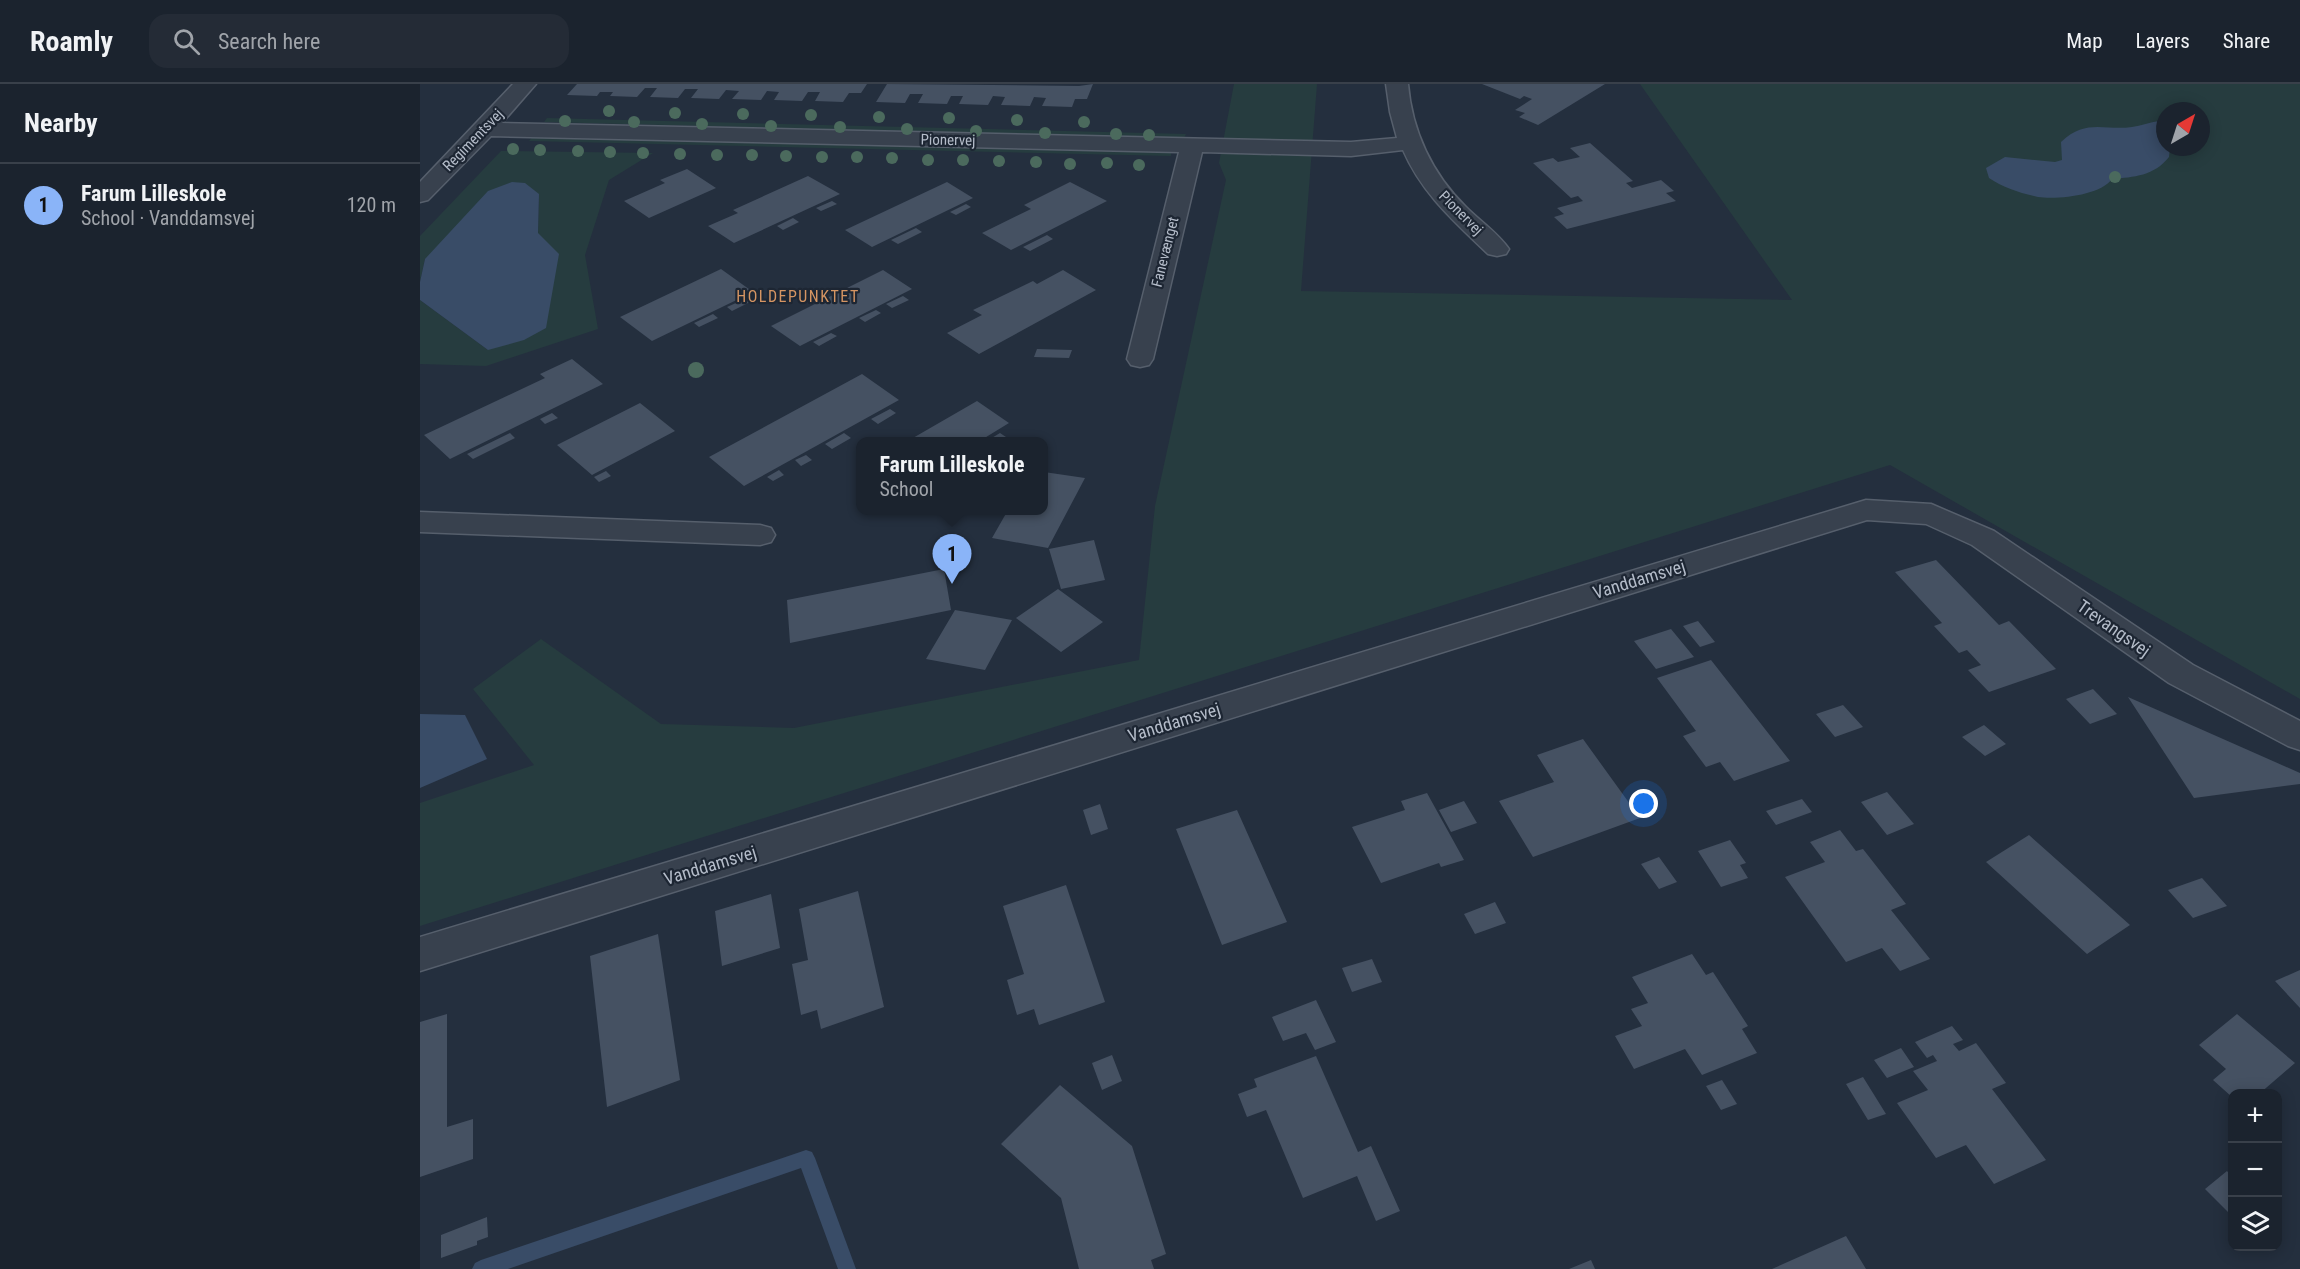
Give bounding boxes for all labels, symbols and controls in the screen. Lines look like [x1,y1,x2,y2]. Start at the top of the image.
search box [149,14,569,68]
text: Roamly [30,25,113,58]
icon: search [170,25,203,58]
text: Search here [218,29,320,54]
text: Map [2066,29,2103,53]
text: Layers [2136,29,2190,53]
text: Share [2223,29,2270,53]
north arrow [2156,102,2210,156]
street label: Regimentsvej [439,105,507,175]
text: Nearby [24,108,98,138]
street label: Pionervej [920,131,976,149]
text: Farum Lilleskole [81,181,226,206]
street label: Pionervej [1435,187,1487,239]
text: 1 [38,193,49,217]
text: 120 m [347,193,396,217]
text: School · Vanddamsvej [81,206,255,230]
street label: Fanevænget [1148,215,1182,289]
district label: HOLDEPUNKTET [736,287,860,306]
popup [856,437,1048,515]
text: Farum Lilleskole [879,452,1025,477]
text: School [879,477,933,501]
pin: 1 [932,534,972,584]
street label: Vanddamsvej [1590,555,1688,603]
street label: Trevangsvej [2073,595,2155,661]
street label: Vanddamsvej [1125,698,1223,746]
your location [1629,789,1658,818]
street label: Vanddamsvej [661,841,759,889]
map controls [2228,1089,2282,1251]
button: + [2228,1089,2282,1143]
button: − [2228,1143,2282,1197]
button: layers [2228,1197,2282,1251]

